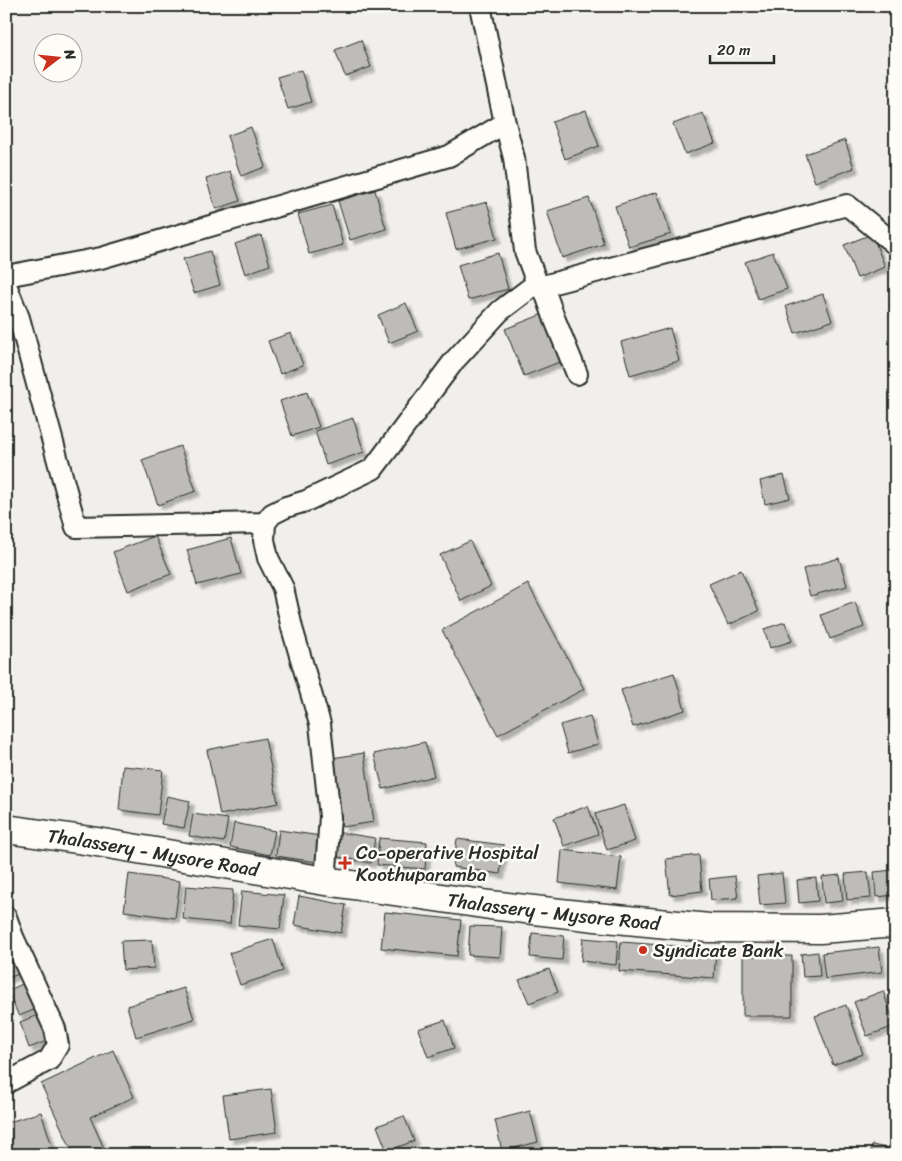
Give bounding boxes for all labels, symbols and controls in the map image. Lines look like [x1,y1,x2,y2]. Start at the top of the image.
north arrow [32,32,82,82]
scale bar [710,32,773,64]
text: 20 m [717,37,751,63]
text: N [56,45,83,63]
street label: Thalassery - Mysore Road [45,819,263,887]
place label: Co-operative Hospital Koothuparamba [356,836,539,891]
marker: Co-operative Hospital Koothuparamba [338,856,352,870]
street label: Thalassery - Mysore Road [445,883,664,940]
place label: Syndicate Bank [653,934,785,967]
marker: Syndicate Bank [637,944,649,956]

